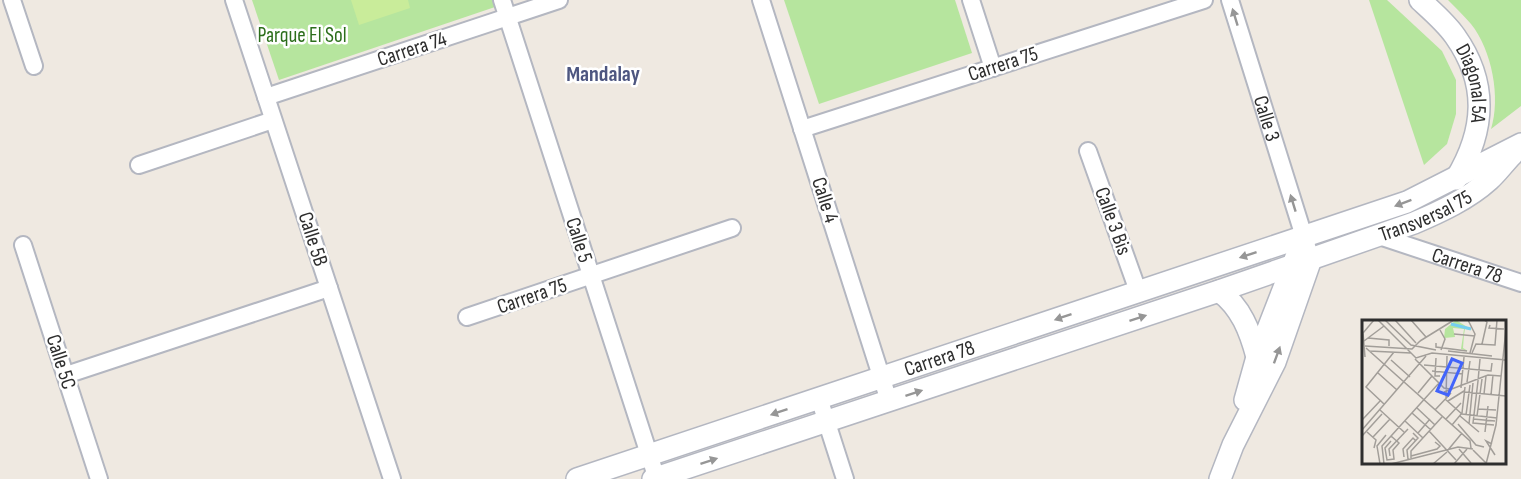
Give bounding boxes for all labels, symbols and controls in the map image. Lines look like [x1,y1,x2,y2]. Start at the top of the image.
one-way arrow [1230,8,1239,26]
park label: Parque El Sol [257,23,347,48]
street label: Carrera 74 [374,26,450,72]
street label: Diagonal 5A [1450,39,1492,125]
street label: Carrera 75 [965,41,1041,87]
district label: Mandalay [566,61,640,88]
street label: Calle 3 [1248,93,1286,144]
street label: Calle 4 [806,174,844,226]
street label: Calle 3 Bis [1089,184,1137,258]
street label: Transversal 75 [1375,184,1476,247]
one-way arrow [1288,194,1297,212]
one-way arrow [1394,199,1412,208]
street label: Calle 5B [293,209,333,269]
street label: Calle 5 [560,214,598,266]
street label: Carrera 78 [1429,242,1506,289]
one-way arrow [1239,250,1257,260]
street label: Carrera 75 [494,272,570,320]
one-way arrow [1054,312,1072,322]
one-way arrow [1129,312,1147,322]
inset map [1362,320,1506,464]
street label: Calle 5C [40,331,82,393]
street label: Carrera 78 [901,335,978,381]
one-way arrow [1273,346,1282,364]
one-way arrow [905,387,923,397]
one-way arrow [770,408,788,417]
one-way arrow [700,455,718,465]

